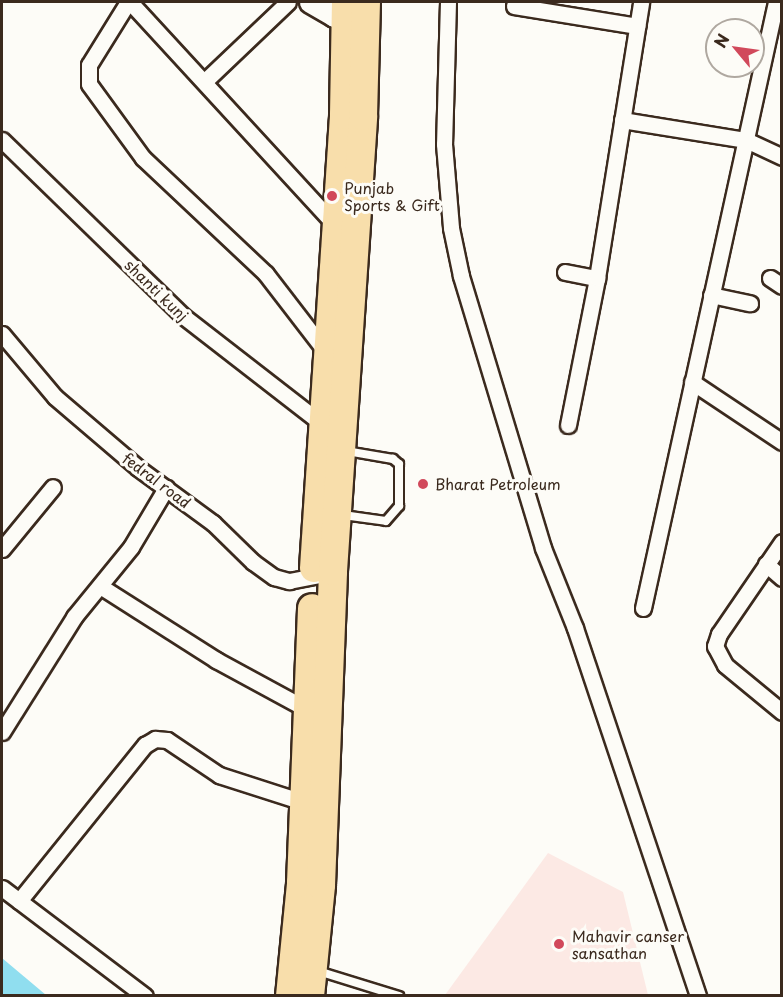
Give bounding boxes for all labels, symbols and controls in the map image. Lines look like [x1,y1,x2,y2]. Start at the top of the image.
north arrow [705,18,765,78]
text: N [707,29,735,52]
place label: Punjab Sports & Gift [344,178,440,213]
marker: Punjab Sports & Gift [325,189,339,203]
street label: shanti kunj [122,256,192,324]
street label: fedral road [119,449,195,511]
place label: Bharat Petroleum [435,475,561,493]
marker: Bharat Petroleum [416,477,430,491]
place label: Mahavir canser sansathan [572,926,684,961]
marker: Mahavir canser sansathan [550,935,568,953]

